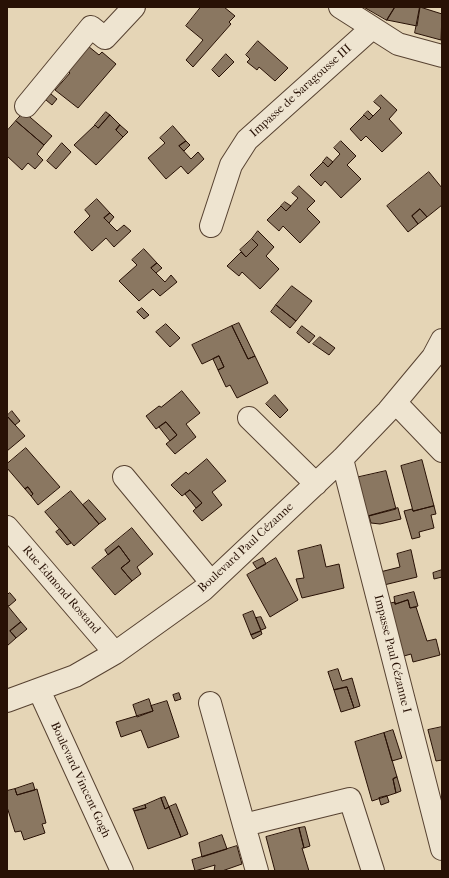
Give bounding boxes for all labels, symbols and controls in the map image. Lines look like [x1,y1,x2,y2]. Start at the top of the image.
street label: Impasse de Saragousse III [247,41,355,141]
street label: Boulevard Paul Cézanne [195,500,297,596]
street label: Rue Edmond Rostand [19,543,103,637]
street label: Impasse Paul Cézanne I [370,593,414,715]
street label: Boulevard Vincent Gogh [47,720,113,840]

